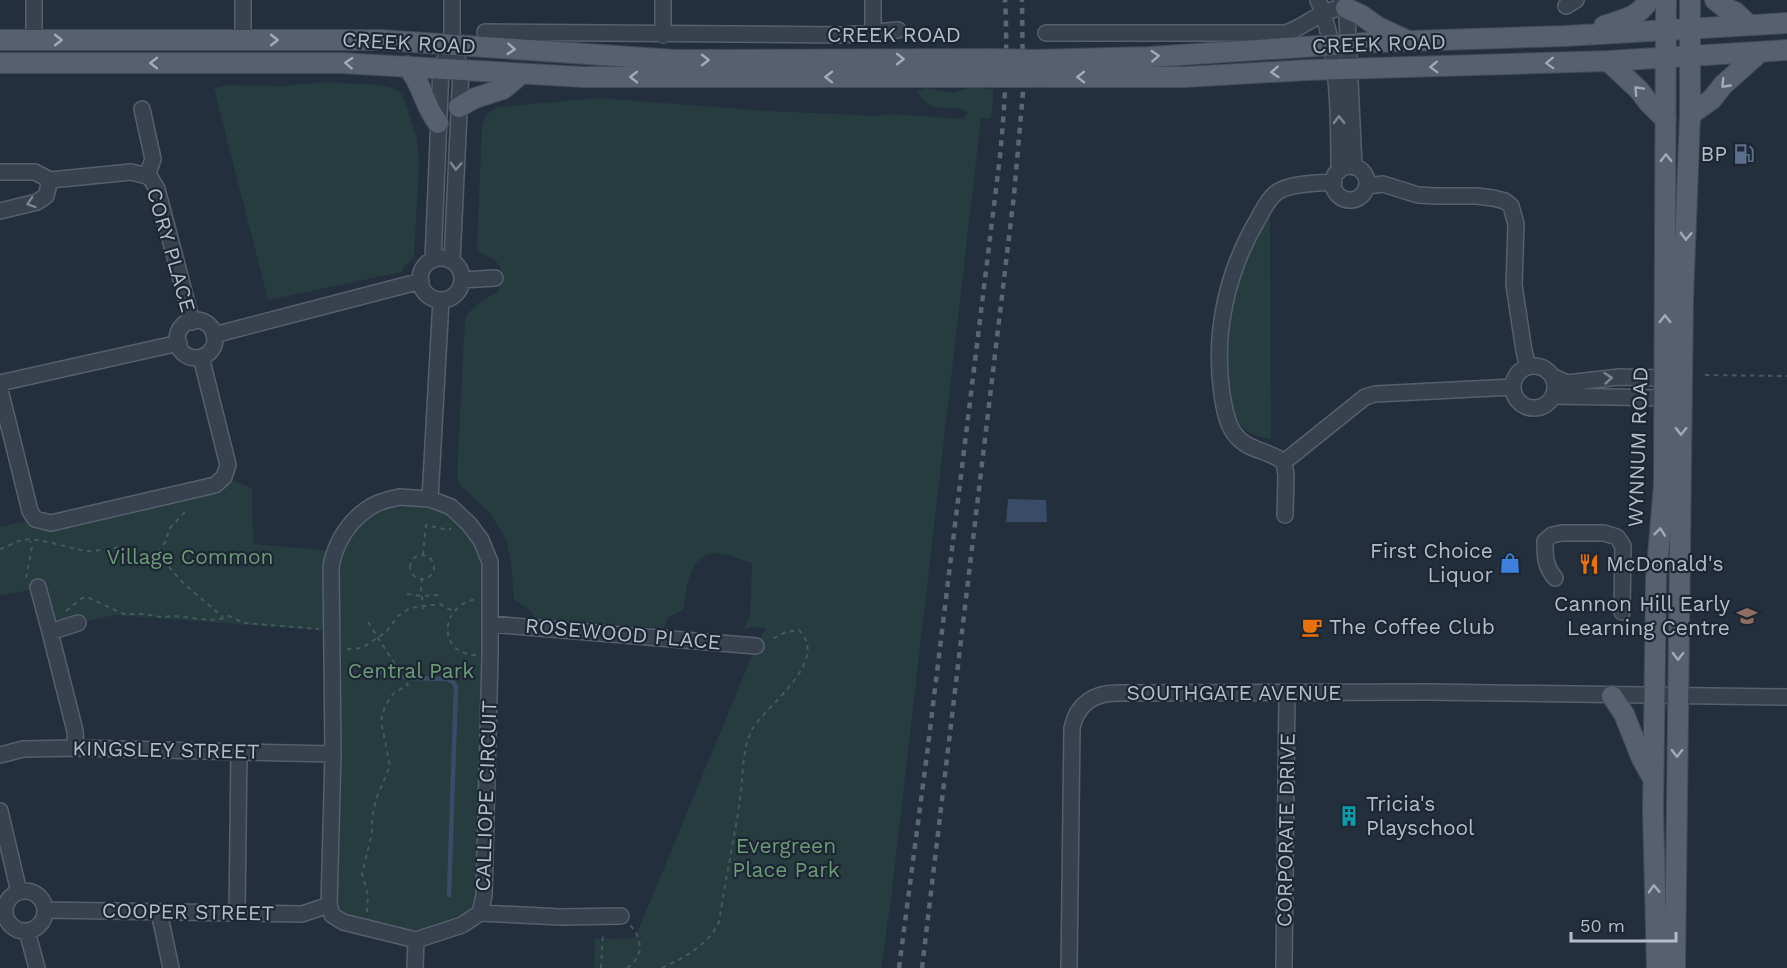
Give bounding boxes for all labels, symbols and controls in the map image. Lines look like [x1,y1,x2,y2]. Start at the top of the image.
street label: CREEK ROAD [827,22,961,47]
street label: CREEK ROAD [342,27,477,58]
street label: CREEK ROAD [1312,29,1446,58]
one-way arrow [54,34,63,46]
one-way arrow [270,34,279,46]
one-way arrow [506,42,515,55]
one-way arrow [1150,50,1159,63]
one-way arrow [896,53,905,65]
one-way arrow [701,54,710,66]
one-way arrow [1546,56,1555,69]
one-way arrow [149,57,158,69]
one-way arrow [344,57,353,70]
one-way arrow [1430,60,1439,73]
one-way arrow [1271,65,1280,78]
one-way arrow [630,71,639,83]
one-way arrow [825,71,834,83]
one-way arrow [1076,71,1085,83]
one-way arrow [1721,77,1732,87]
one-way arrow [1634,86,1645,97]
one-way arrow [1332,115,1345,124]
place label: BP [1700,141,1727,166]
fuel station icon: BP [1732,142,1756,166]
one-way arrow [1660,154,1672,163]
one-way arrow [450,161,463,170]
street label: CORY PLACE [142,185,201,315]
one-way arrow [26,195,37,208]
one-way arrow [1679,231,1692,240]
one-way arrow [1659,315,1671,324]
street label: WYNNUM ROAD [1622,366,1653,528]
one-way arrow [1603,372,1612,385]
one-way arrow [1675,426,1687,435]
one-way arrow [1653,528,1666,537]
place label: First Choice Liquor [1370,538,1493,587]
park label: Village Common [106,544,274,569]
shop icon: First Choice Liquor [1498,551,1522,575]
place label: McDonald's [1606,551,1723,576]
restaurant icon: McDonald's [1577,552,1601,576]
place label: Cannon Hill Early Learning Centre [1554,591,1730,640]
school or university icon: Cannon Hill Early Learning Centre [1735,604,1759,628]
street label: ROSEWOOD PLACE [524,612,722,655]
place label: The Coffee Club [1329,614,1495,639]
cafe icon: The Coffee Club [1300,615,1324,639]
one-way arrow [1672,652,1684,661]
park label: Central Park [348,658,474,683]
street label: SOUTHGATE AVENUE [1127,680,1342,705]
street label: CALLIOPE CIRCUIT [470,700,501,892]
street label: CORPORATE DRIVE [1271,733,1300,927]
street label: KINGSLEY STREET [72,735,260,764]
one-way arrow [1671,749,1683,758]
place label: Tricia's Playschool [1366,791,1475,840]
building icon: Tricia's Playschool [1337,804,1361,828]
park label: Evergreen Place Park [732,833,840,882]
one-way arrow [1647,884,1660,893]
street label: COOPER STREET [102,897,275,926]
scale bar [1571,905,1676,943]
text: 50 m [1580,915,1625,936]

